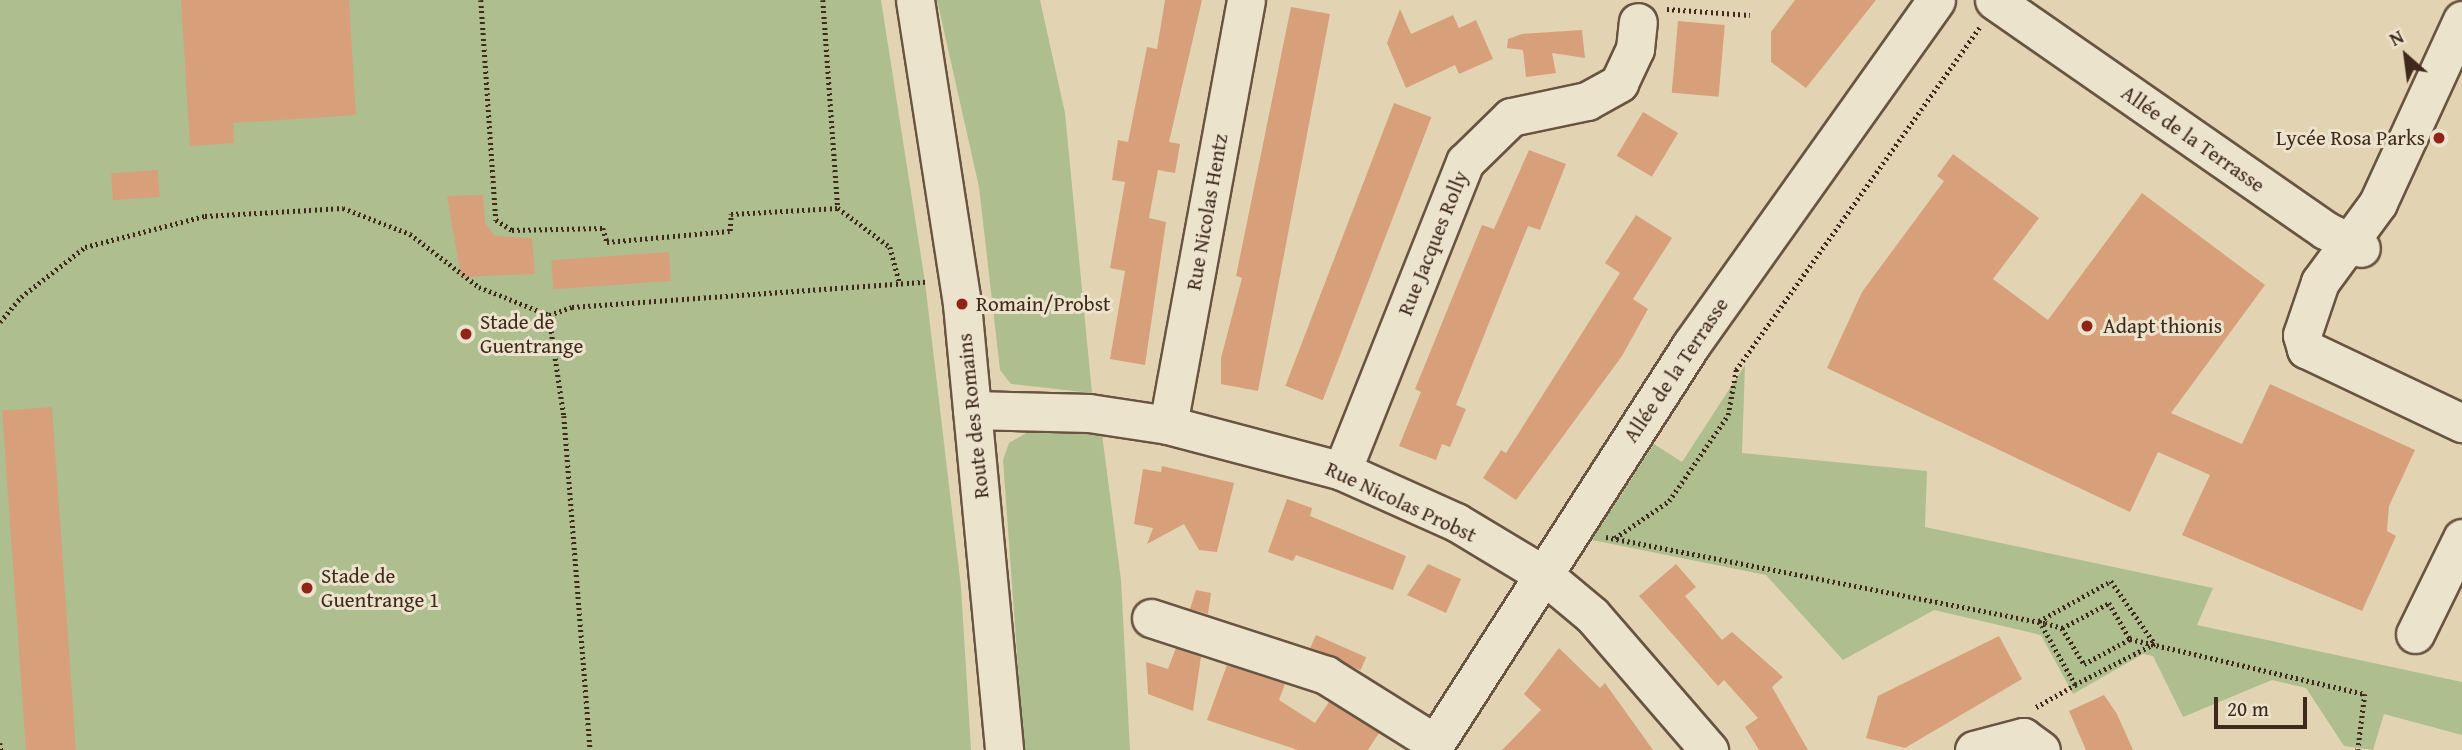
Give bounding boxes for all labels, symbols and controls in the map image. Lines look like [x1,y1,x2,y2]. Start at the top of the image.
north arrow [2371,21,2441,91]
text: N [2384,22,2408,53]
street label: Allée de la Terrasse [2116,80,2270,198]
place label: Lycée Rosa Parks [2276,125,2425,151]
marker: Lycée Rosa Parks [2431,130,2447,146]
street label: Rue Nicolas Hentz [1181,132,1233,292]
street label: Rue Jacques Rolly [1392,167,1474,319]
place label: Romain/Probst [976,291,1110,317]
street label: Allée de la Terrasse [1618,293,1734,447]
marker: Romain/Probst [954,296,970,312]
place label: Stade de Guentrange [480,309,583,359]
place label: Adapt thionis [2103,313,2222,339]
marker: Adapt thionis [2077,316,2097,336]
marker: Stade de Guentrange [458,326,474,342]
street label: Route des Romains [952,332,994,500]
street label: Rue Nicolas Probst [1322,456,1480,548]
place label: Stade de Guentrange 1 [321,563,439,613]
marker: Stade de Guentrange 1 [299,580,315,596]
scale bar [2217,684,2310,728]
text: 20 m [2227,693,2269,724]

